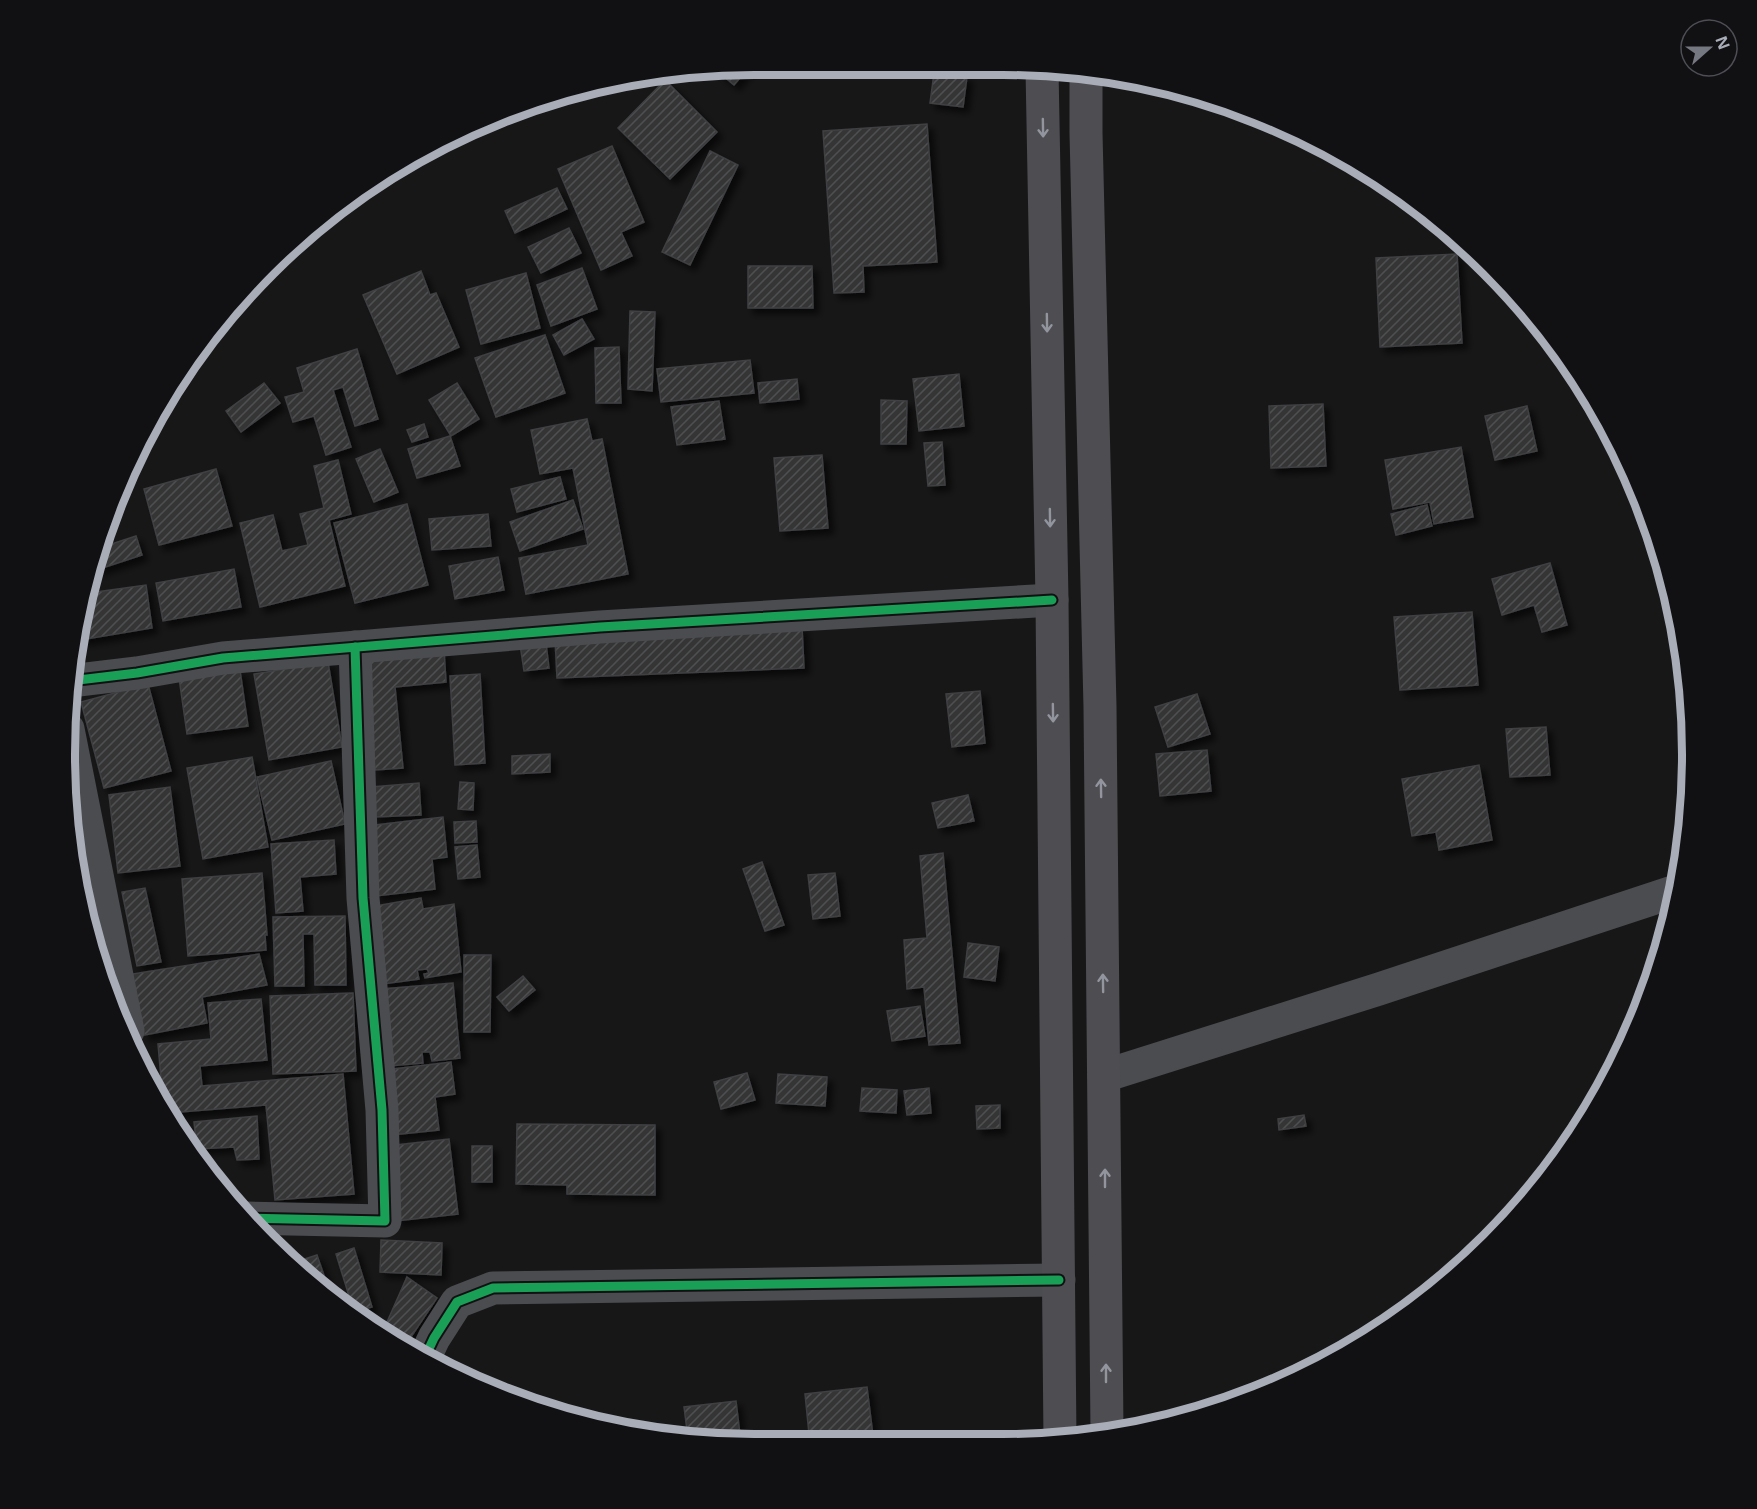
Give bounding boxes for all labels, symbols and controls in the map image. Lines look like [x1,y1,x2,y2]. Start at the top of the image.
north arrow [1679,18,1739,78]
text: N [1710,33,1736,53]
one-way arrow [1037,117,1049,137]
one-way arrow [1041,312,1052,332]
one-way arrow [1045,507,1056,527]
one-way arrow [1047,702,1059,722]
one-way arrow [1095,778,1107,798]
one-way arrow [1097,973,1109,993]
one-way arrow [1099,1168,1110,1188]
one-way arrow [1100,1363,1112,1383]

